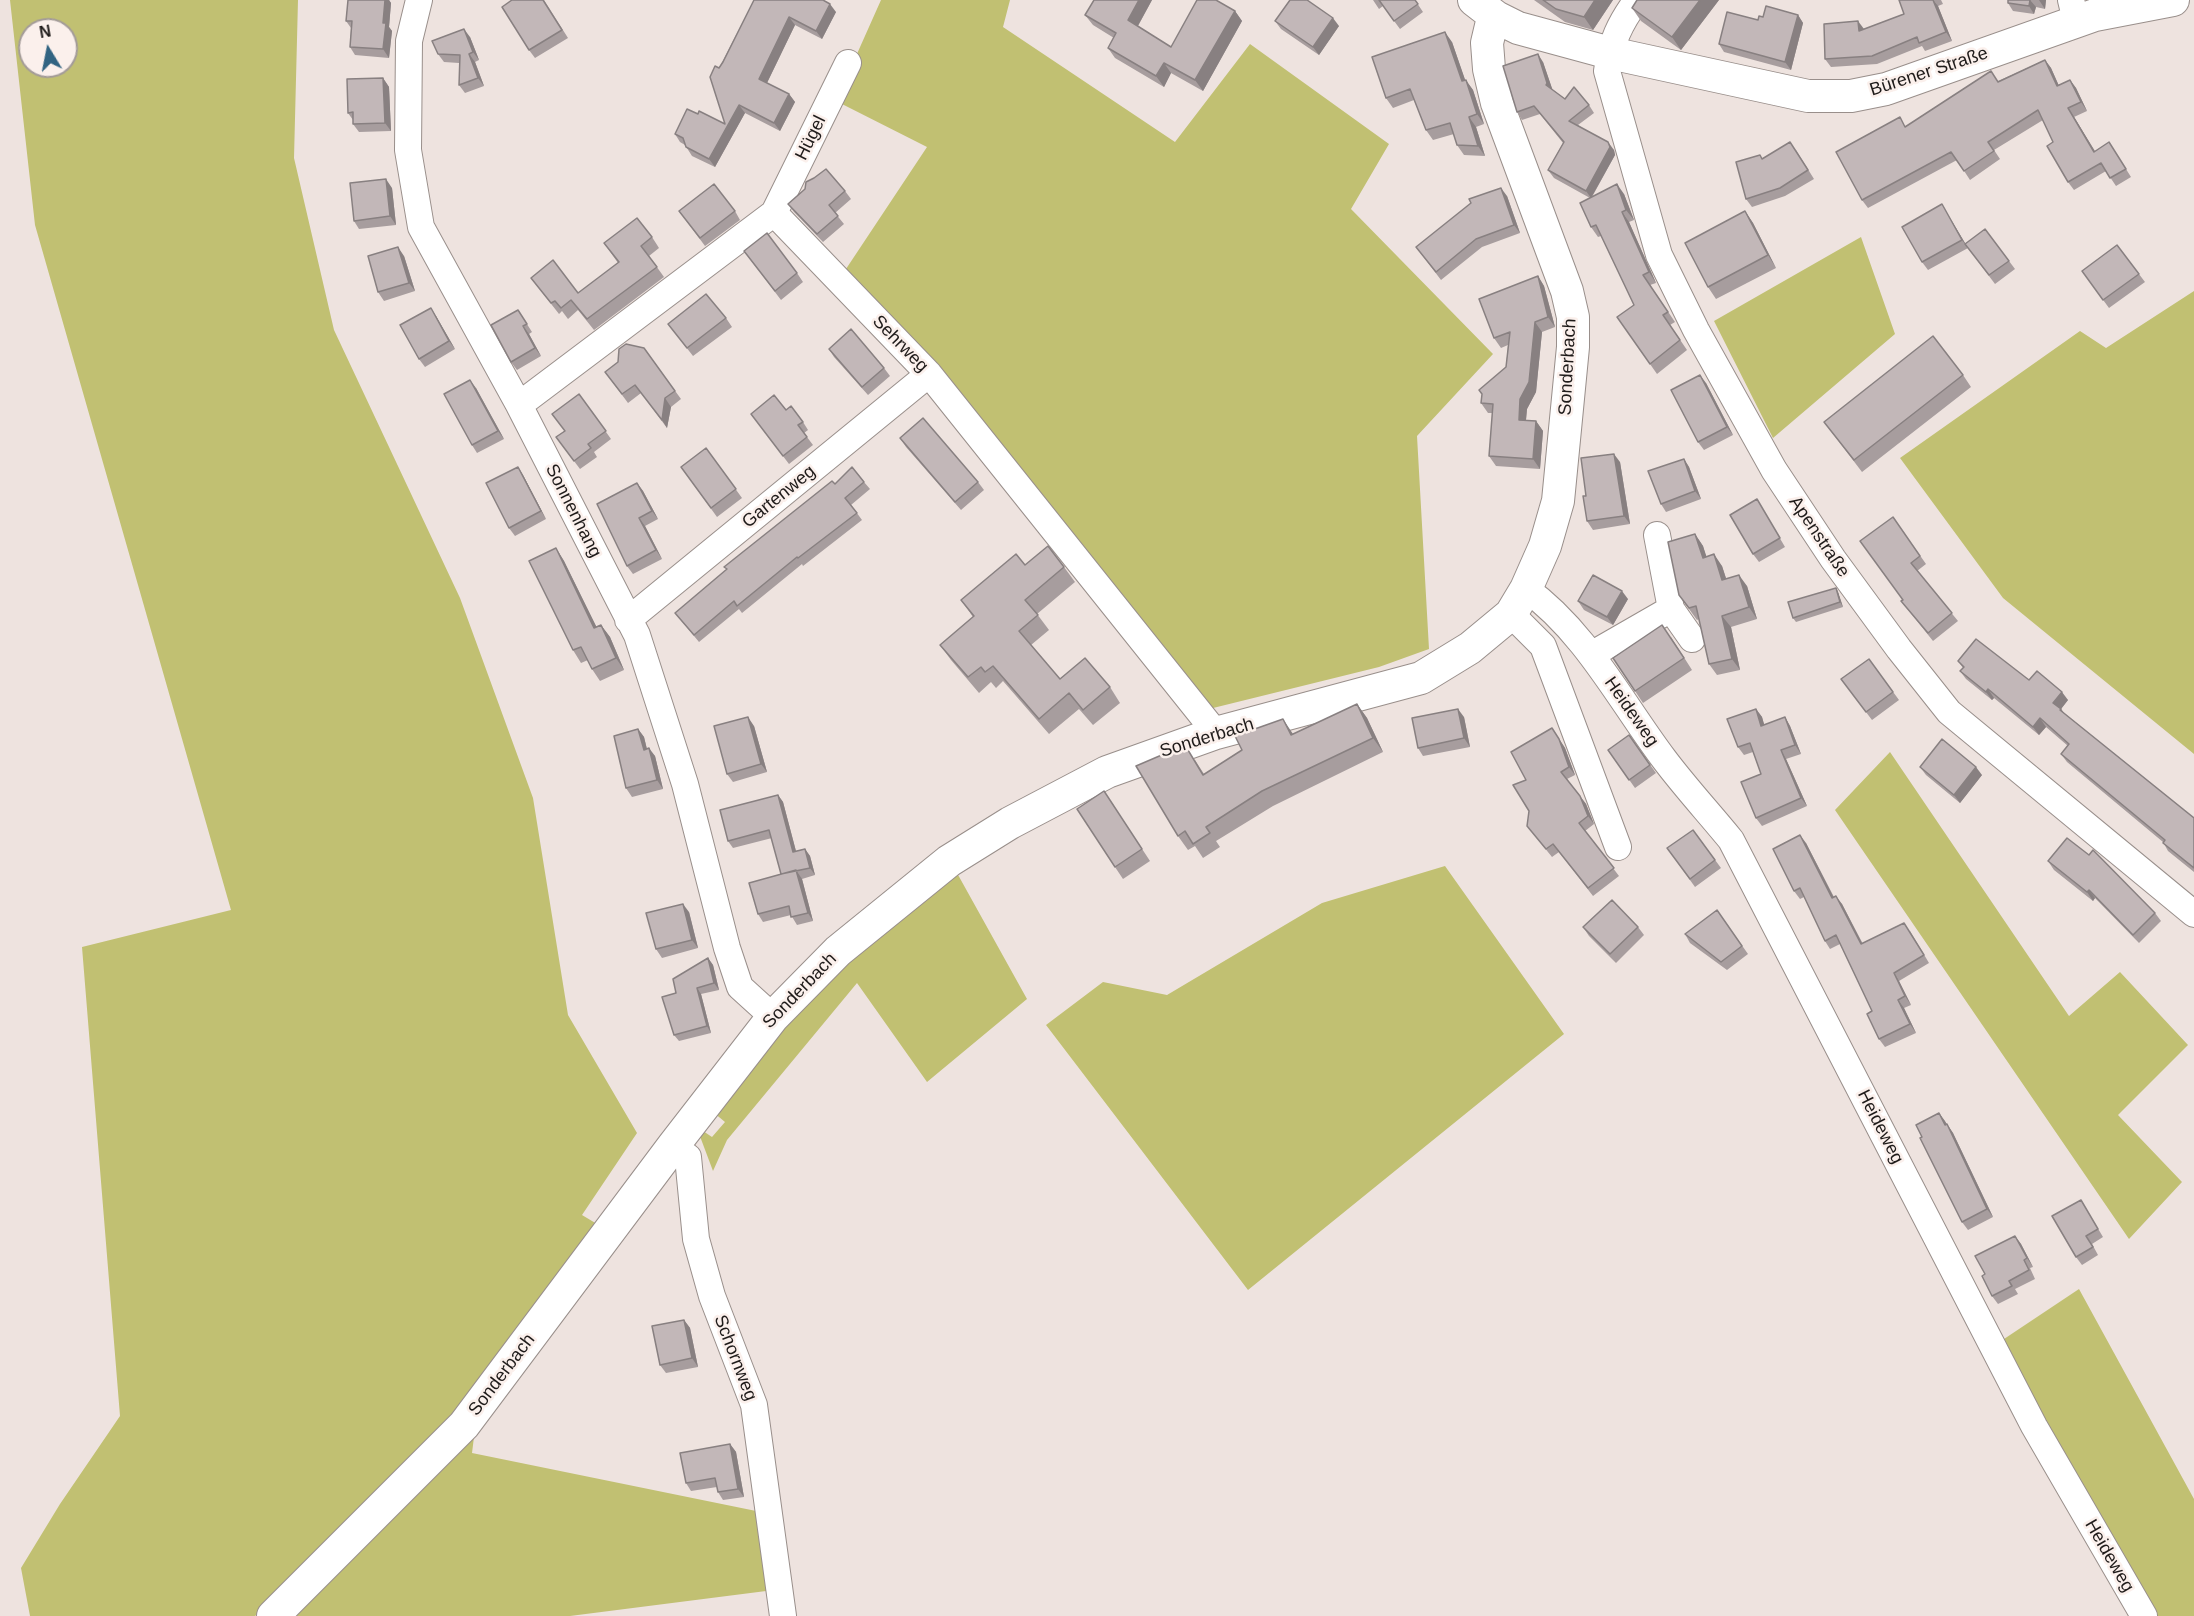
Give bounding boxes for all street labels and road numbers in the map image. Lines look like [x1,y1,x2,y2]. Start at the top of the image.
street label: Bürener Straße [1867,43,1991,101]
street label: Hügel [791,112,831,164]
street label: Sehrweg [868,311,932,377]
street label: Sonderbach [1555,318,1581,416]
street label: Sonnenhang [540,461,606,561]
street label: Gartenweg [738,461,820,533]
street label: Apenstraße [1784,492,1854,582]
street label: Heideweg [1599,673,1663,751]
street label: Sonderbach [1157,713,1257,763]
street label: Sonderbach [759,949,841,1033]
street label: Heideweg [1852,1086,1908,1168]
street label: Schornweg [709,1312,761,1404]
street label: Sonderbach [464,1330,540,1420]
street label: Heideweg [2080,1516,2138,1596]

